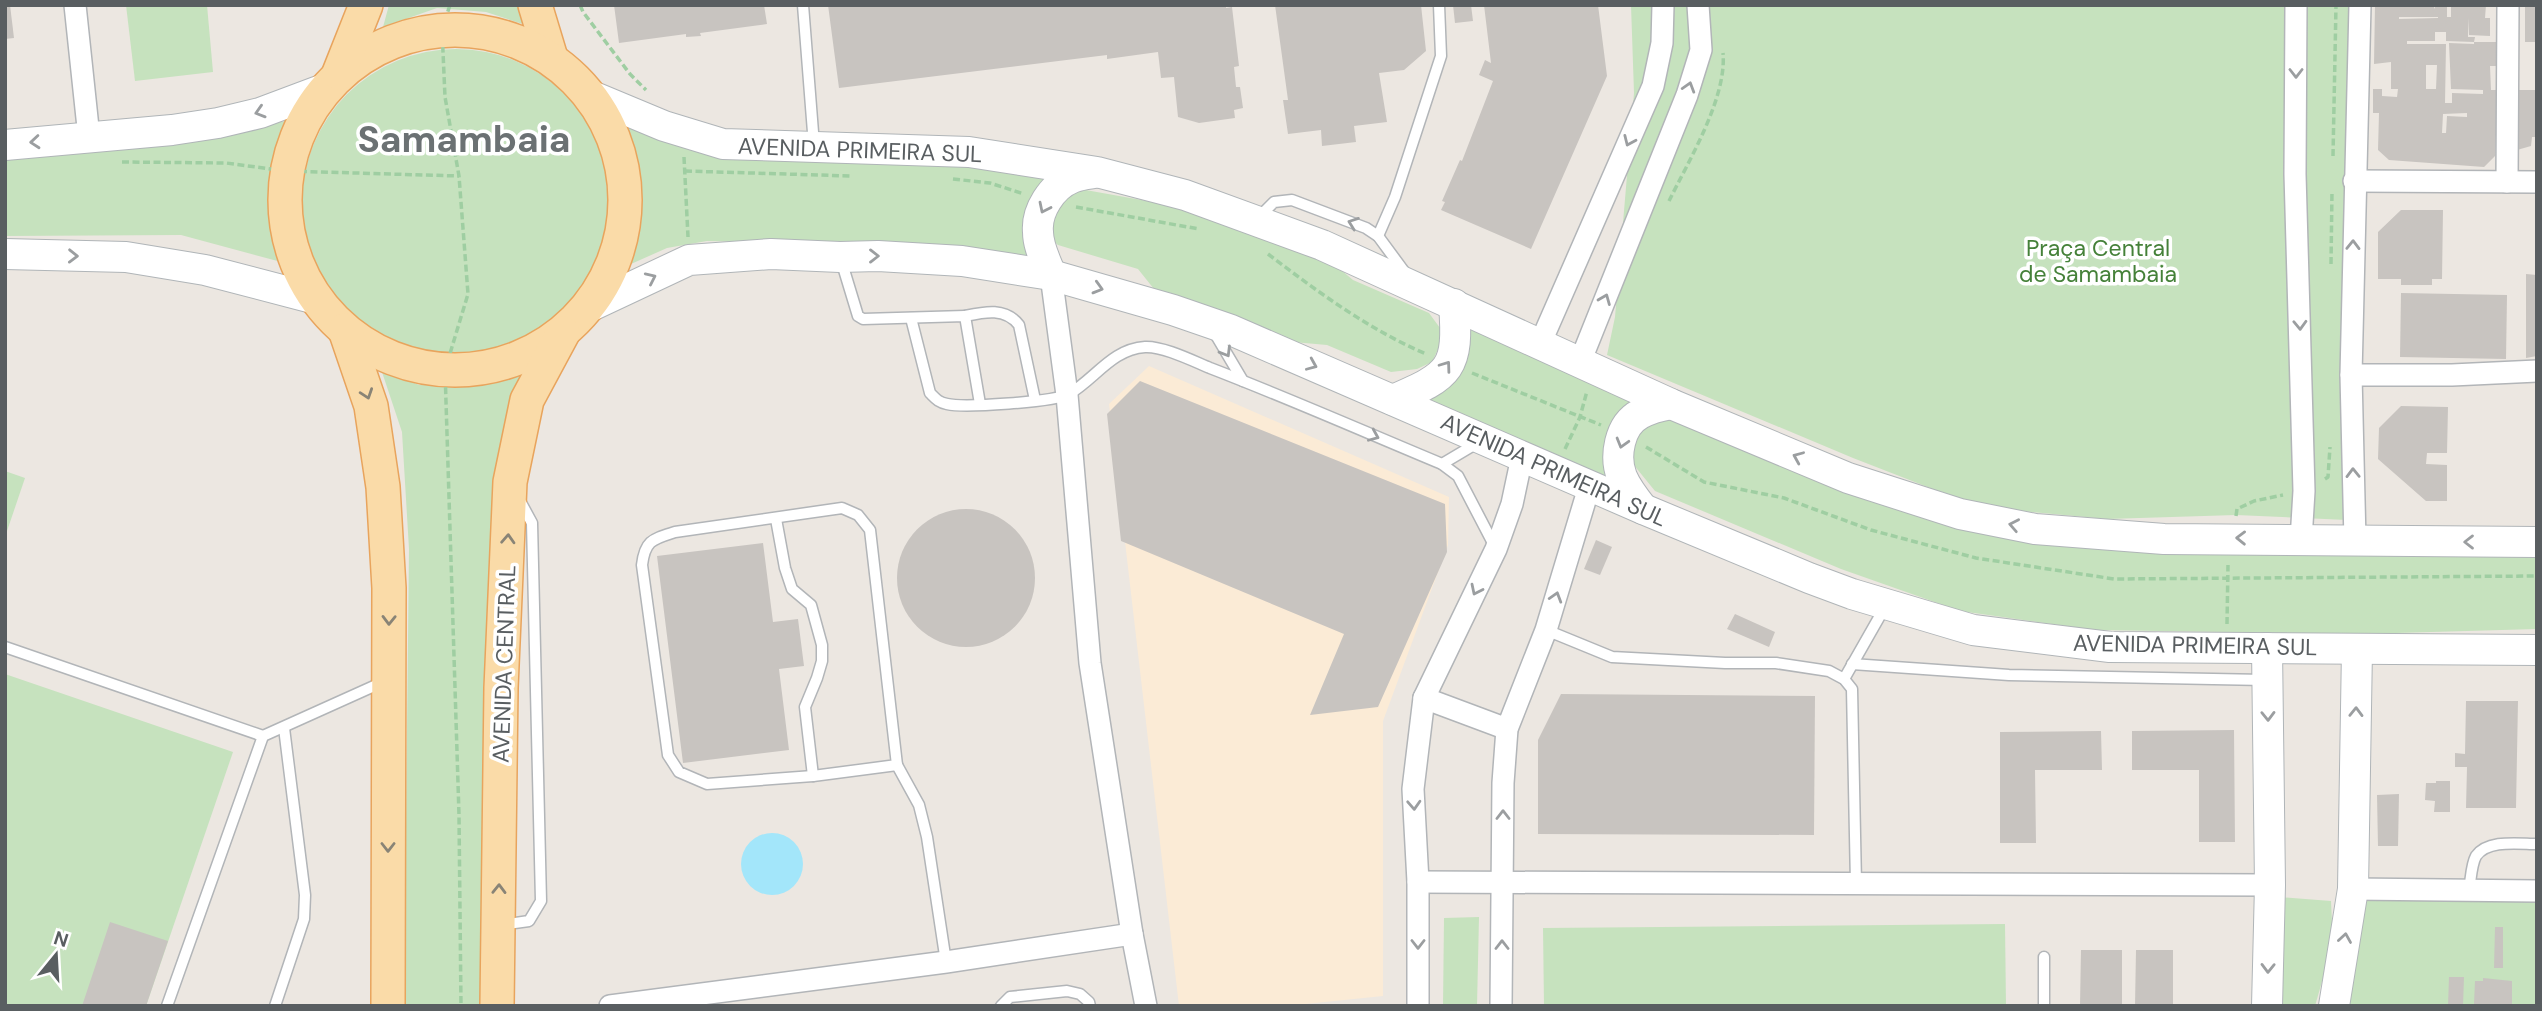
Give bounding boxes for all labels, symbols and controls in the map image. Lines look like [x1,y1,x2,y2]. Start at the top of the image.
one-way arrow [2288,69,2304,79]
one-way arrow [1681,82,1696,94]
one-way arrow [254,104,266,119]
district label: Samambaia [357,115,571,163]
street label: AVENIDA PRIMEIRA SUL [737,131,983,169]
one-way arrow [29,134,40,149]
one-way arrow [1623,134,1637,146]
one-way arrow [1039,201,1053,213]
one-way arrow [1347,217,1359,231]
park label: Praça Central de Samambaia [2019,233,2177,289]
one-way arrow [2345,239,2361,250]
one-way arrow [68,248,79,263]
one-way arrow [869,248,879,264]
one-way arrow [644,272,656,286]
one-way arrow [1092,280,1104,294]
one-way arrow [1597,293,1611,305]
one-way arrow [2292,320,2307,331]
one-way arrow [1217,344,1230,357]
one-way arrow [1305,357,1317,371]
one-way arrow [1438,362,1451,374]
one-way arrow [359,388,373,400]
street label: AVENIDA PRIMEIRA SUL [1436,407,1672,533]
one-way arrow [1367,427,1379,441]
one-way arrow [1616,437,1630,449]
one-way arrow [1792,451,1805,465]
one-way arrow [2345,467,2361,477]
one-way arrow [2008,518,2020,533]
one-way arrow [2235,531,2246,546]
one-way arrow [500,533,515,544]
one-way arrow [2463,534,2473,550]
street label: AVENIDA CENTRAL [486,564,522,764]
one-way arrow [1471,583,1485,595]
one-way arrow [1548,591,1563,603]
one-way arrow [381,615,397,626]
street label: AVENIDA PRIMEIRA SUL [2073,628,2317,662]
one-way arrow [2348,706,2364,716]
one-way arrow [2260,711,2276,722]
one-way arrow [1406,799,1421,810]
one-way arrow [1495,809,1511,820]
one-way arrow [380,843,396,853]
one-way arrow [491,883,506,894]
north arrow [21,920,91,990]
text: N [51,925,72,953]
one-way arrow [2337,933,2352,944]
one-way arrow [1410,939,1426,950]
one-way arrow [1494,939,1510,949]
one-way arrow [2260,963,2276,974]

